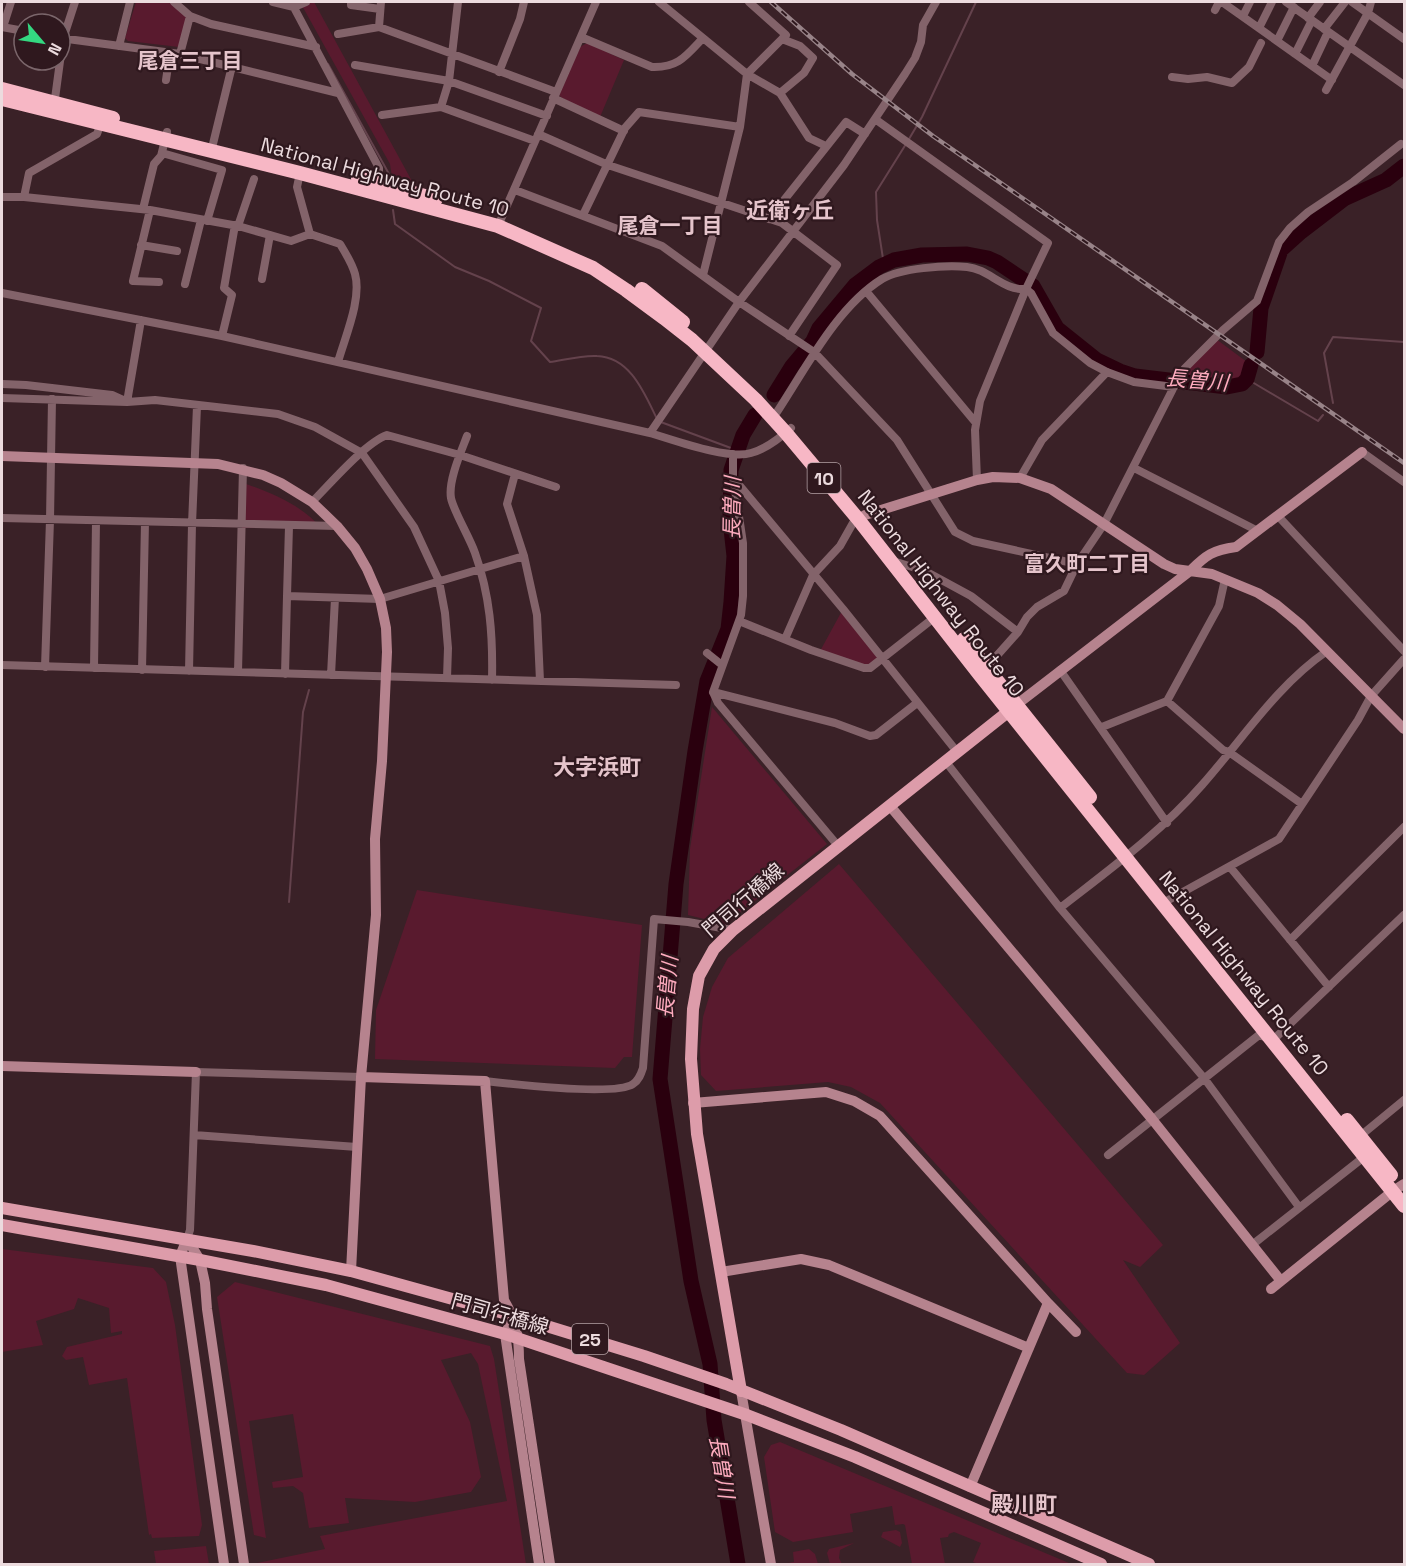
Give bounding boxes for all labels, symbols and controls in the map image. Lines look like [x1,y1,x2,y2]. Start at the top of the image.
north arrow [12,12,72,72]
text: N [43,39,66,59]
district label: 尾倉三丁目 [138,47,243,74]
street label: National Highway Route 10 [258,131,512,223]
district label: 近衛ヶ丘 [746,196,834,224]
district label: 尾倉一丁目 [618,212,723,239]
water label: 長曽川 [1164,364,1232,396]
road number: 10 [808,463,840,493]
water label: 長曽川 [718,474,746,540]
street label: National Highway Route 10 [852,484,1030,702]
district label: 富久町二丁目 [1024,550,1150,577]
district label: 大字浜町 [553,753,641,781]
street label: 門司行橋線 [697,857,789,943]
street label: National Highway Route 10 [1153,865,1335,1081]
water label: 長曽川 [651,952,683,1020]
street label: 門司行橋線 [448,1288,552,1340]
road number: 25 [572,1324,608,1354]
water label: 長曽川 [704,1434,741,1502]
district label: 殿川町 [991,1490,1057,1518]

